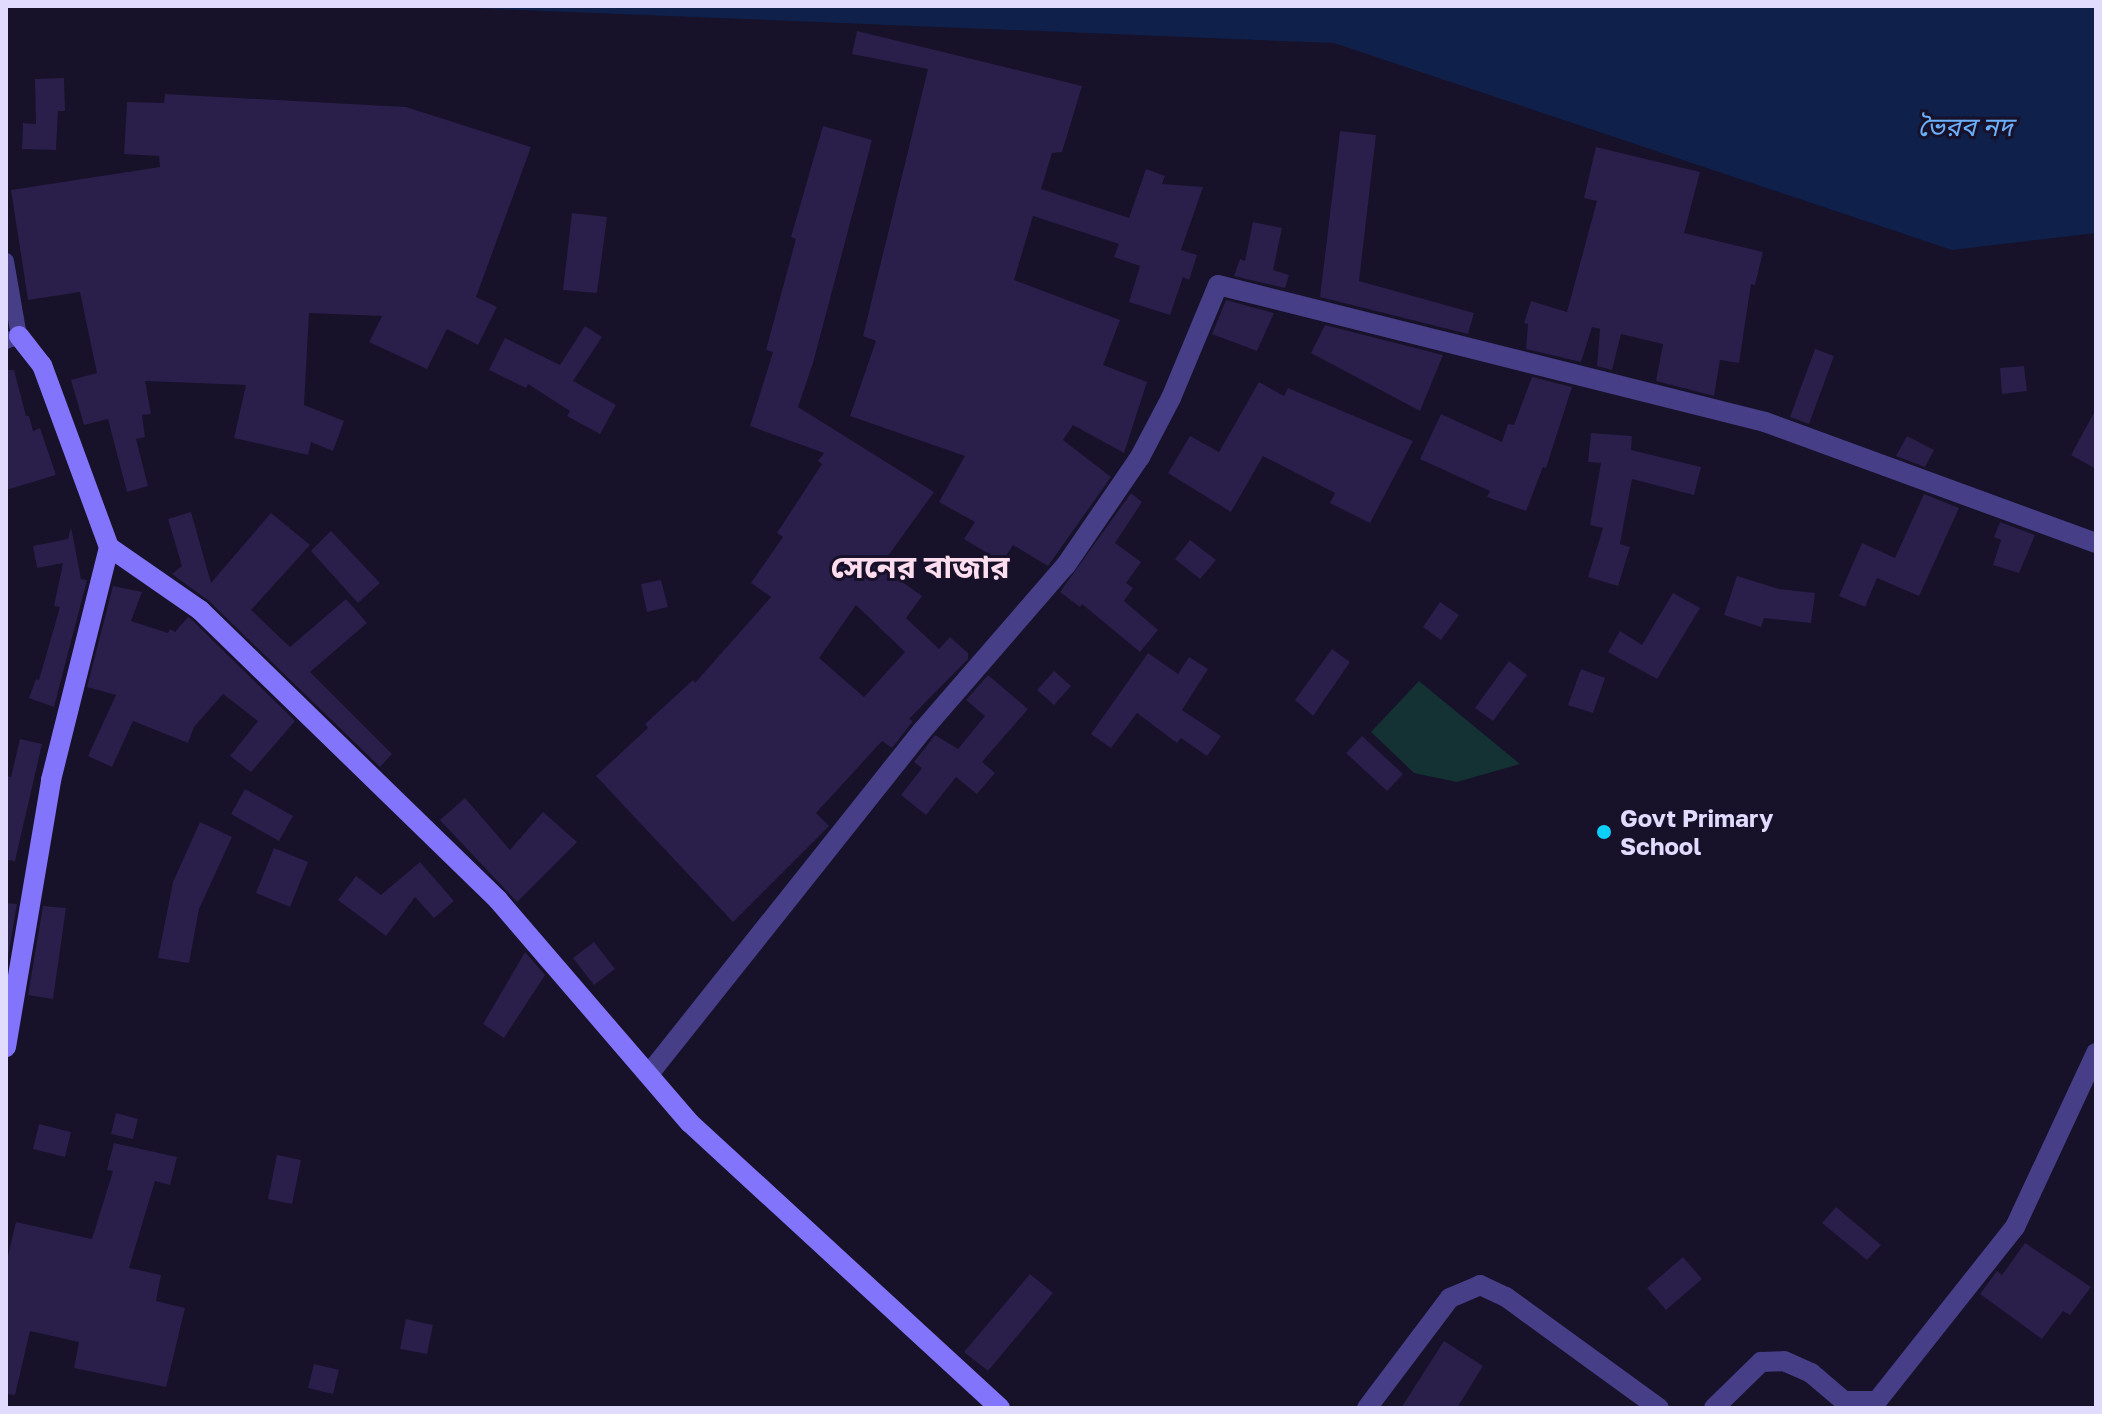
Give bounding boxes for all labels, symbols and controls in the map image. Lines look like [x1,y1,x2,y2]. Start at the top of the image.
water label: ভৈরব নদ [1917,111,2013,143]
district label: সেনের বাজার [831,547,1009,585]
place label: Govt Primary School [1620,804,1773,860]
marker: Govt Primary School [1595,823,1613,841]

